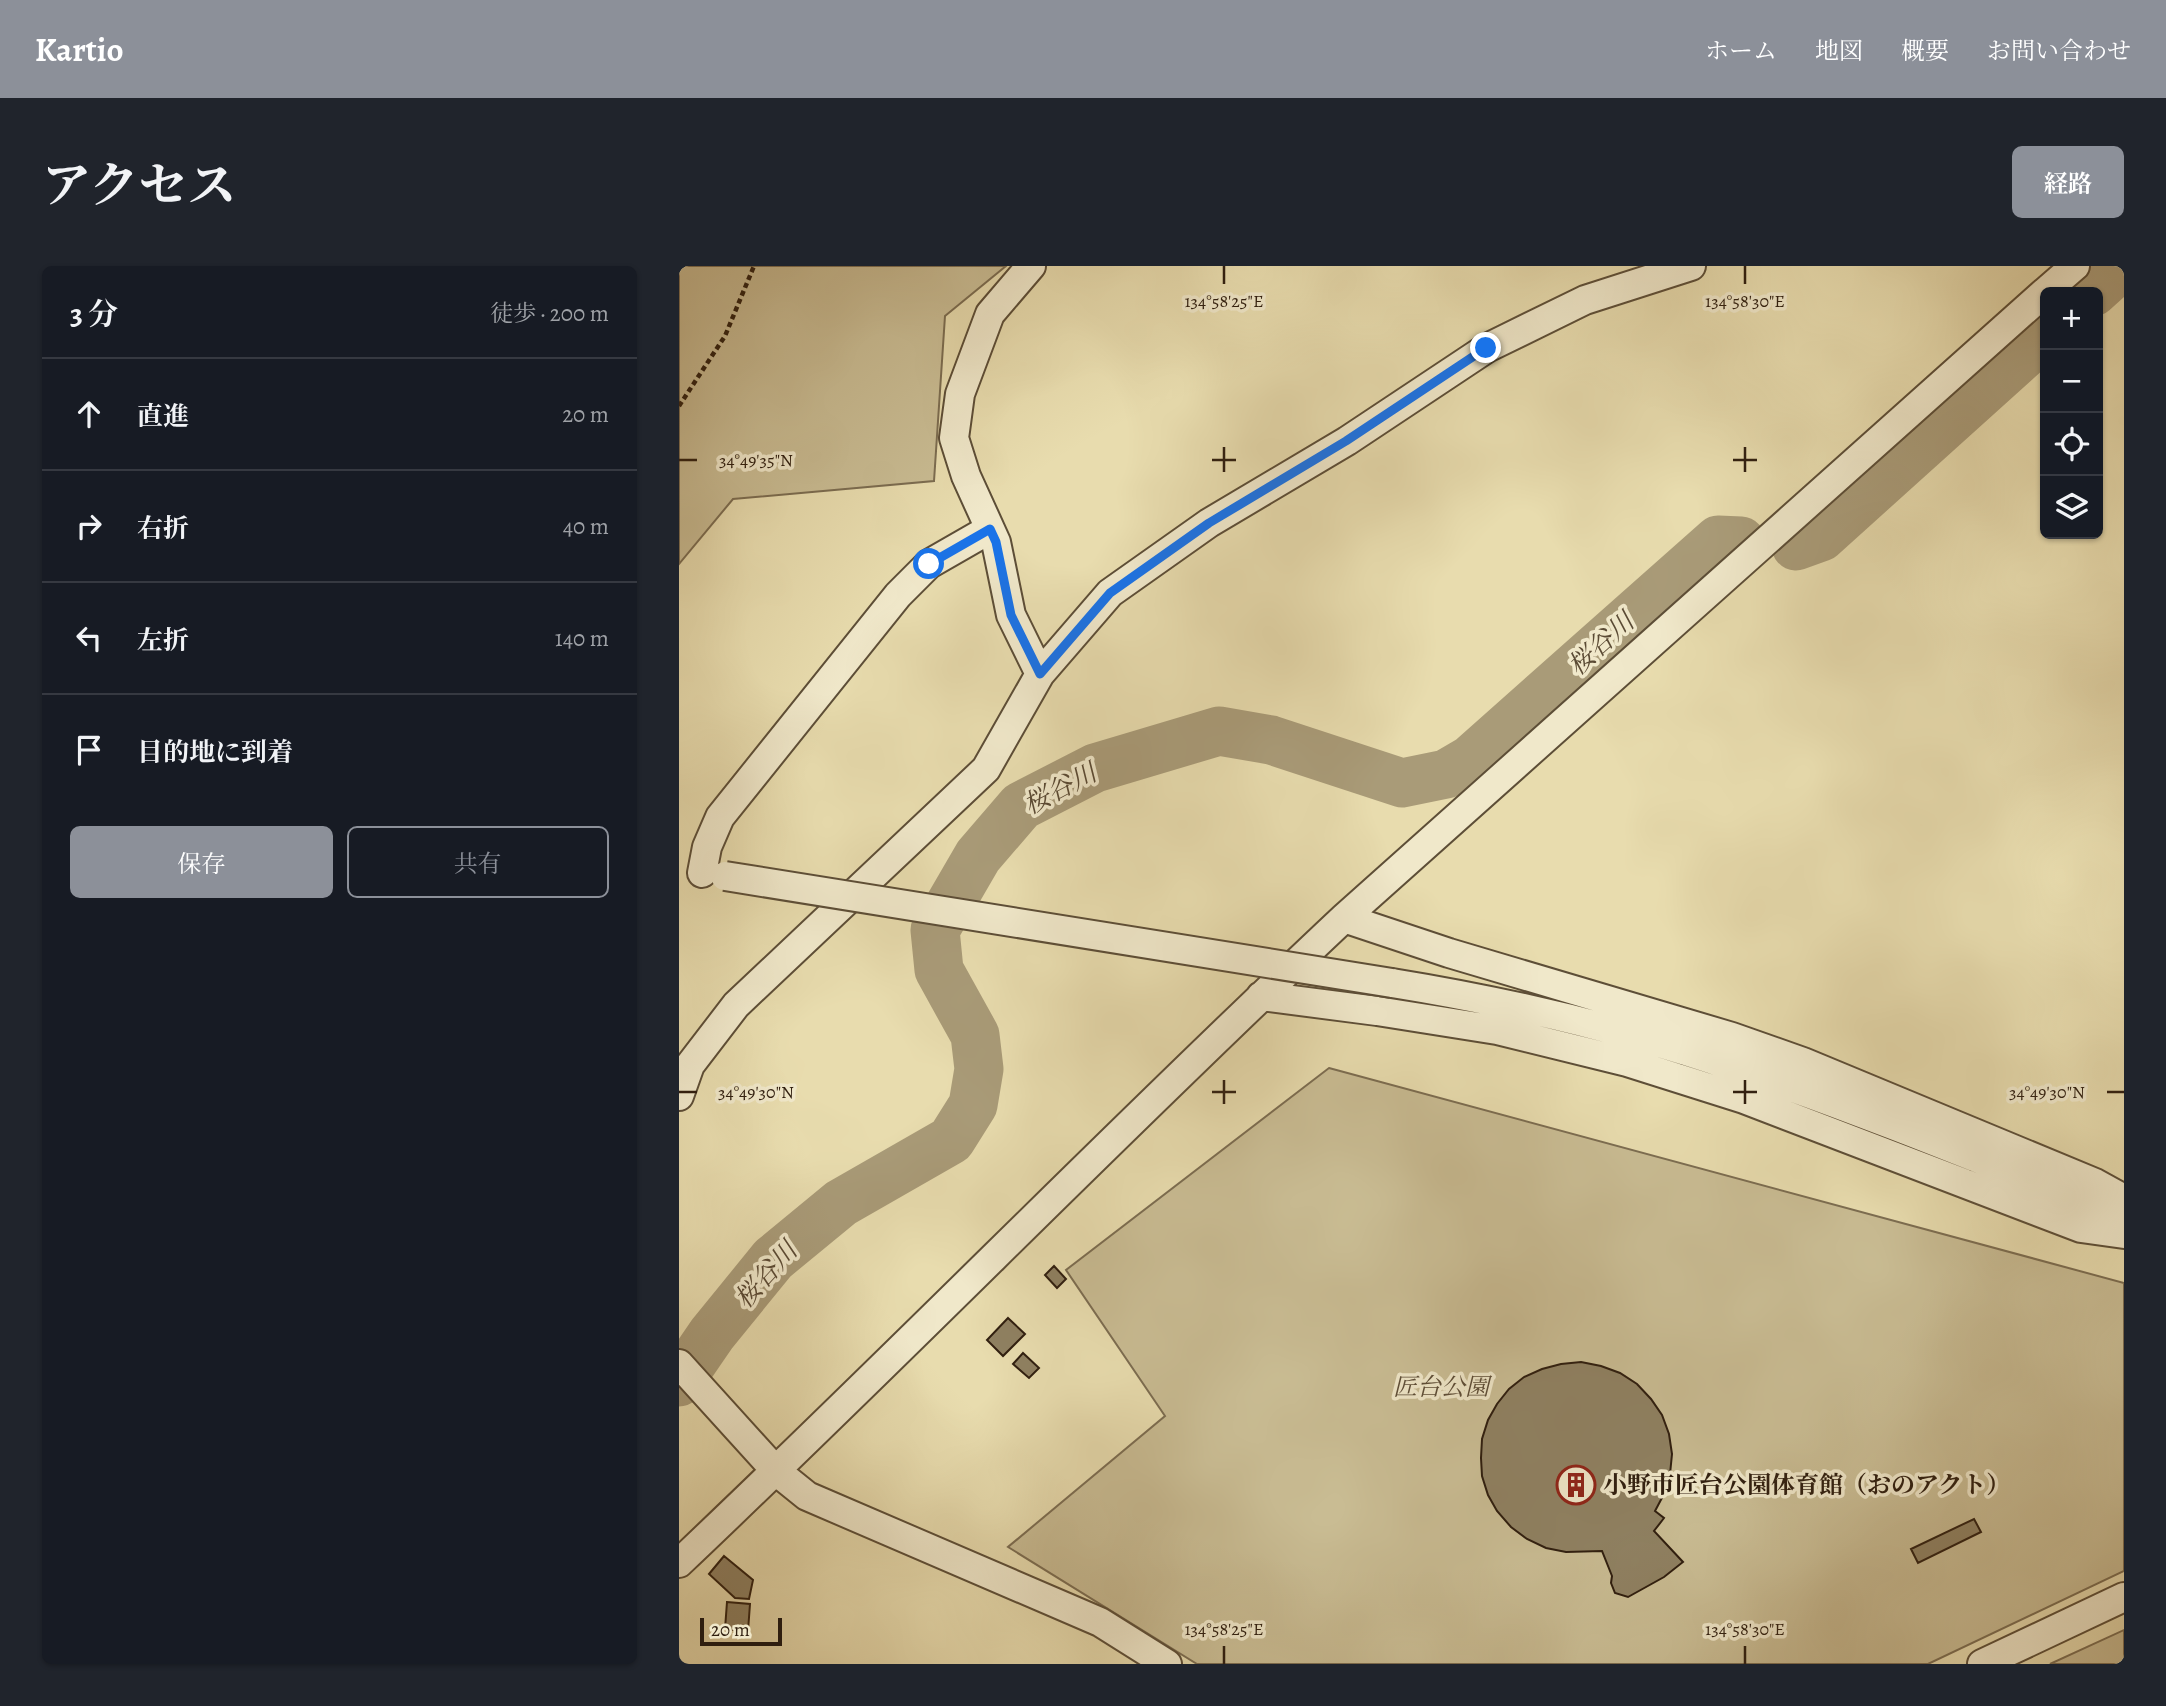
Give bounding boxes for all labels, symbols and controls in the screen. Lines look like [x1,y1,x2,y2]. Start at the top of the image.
text: Kartio [35,27,123,72]
text: ホーム [1705,35,1777,67]
text: 地図 [1815,35,1863,67]
text: 概要 [1901,35,1949,67]
text: お問い合わせ [1987,35,2131,67]
button: 経路 [2012,146,2124,218]
text: アクセス [42,152,237,219]
map controls [2040,287,2103,539]
button: + [2040,287,2103,350]
text: 134°58'25"E [1184,289,1264,313]
text: 134°58'30"E [1705,289,1785,313]
text: 3 分 [70,294,118,334]
text: 徒歩 · 200 m [490,298,609,329]
route end [1470,332,1501,363]
button: − [2040,350,2103,413]
icon: ahead [70,395,108,433]
text: 直進 [137,399,189,434]
text: 20 m [562,399,609,430]
button: locate [2040,413,2103,476]
text: 34°49'35"N [719,448,793,472]
button: layers [2040,476,2103,539]
icon: right [70,507,108,545]
text: 右折 [137,511,189,546]
text: 40 m [563,511,609,542]
route start [913,548,944,579]
water label: 桜谷川 [1560,603,1644,683]
icon: left [70,619,108,657]
text: 左折 [137,623,189,658]
text: 140 m [555,623,609,654]
icon: arrive [70,731,108,769]
text: 目的地に到着 [137,735,293,770]
water label: 桜谷川 [1017,754,1105,823]
button: 保存 [70,826,333,898]
button: 共有 [347,826,609,898]
text: 34°49'30"N [718,1080,794,1104]
text: 34°49'30"N [2009,1080,2085,1104]
water label: 桜谷川 [727,1232,807,1316]
park label: 匠台公園 [1393,1371,1493,1403]
building icon: 小野市匠台公園体育館（おのアクト） [1555,1464,1597,1506]
place label: 小野市匠台公園体育館（おのアクト） [1603,1469,2010,1501]
scale bar [700,1615,782,1647]
text: 20 m [711,1617,750,1643]
text: 134°58'25"E [1184,1617,1264,1641]
text: 134°58'30"E [1705,1617,1785,1641]

